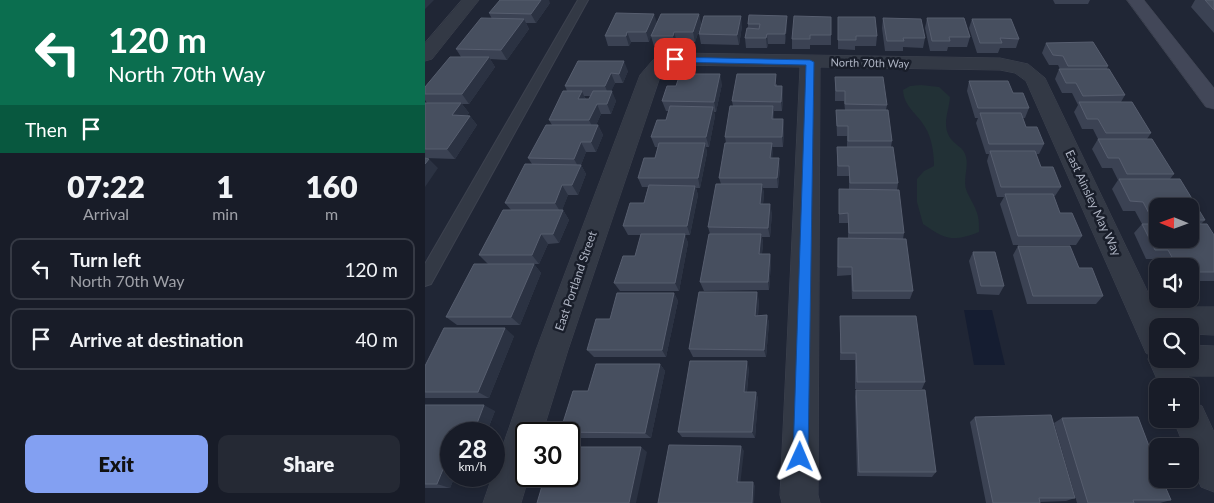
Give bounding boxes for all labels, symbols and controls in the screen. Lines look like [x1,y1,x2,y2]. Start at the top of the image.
text: 120 m [108,18,207,60]
icon: left [25,20,90,85]
pin [654,38,696,80]
icon: arrive [661,45,689,73]
street label: North 70th Way [831,55,910,70]
text: North 70th Way [108,60,265,87]
icon: arrive [77,115,105,143]
text: Then [25,118,67,141]
street label: East Ainsley May Way [1062,147,1125,259]
text: 07:22 [67,168,145,204]
text: 1 [216,168,234,204]
text: 160 [305,168,358,204]
north arrow [1149,198,1199,248]
map controls [1149,198,1199,488]
text: Arrival [83,204,129,223]
text: min [212,204,238,223]
text: m [325,204,338,223]
street label: East Portland Street [551,228,600,333]
text: Turn left [70,248,141,271]
icon: left [27,255,55,283]
text: 120 m [344,258,398,281]
button: sound [1149,258,1199,308]
text: North 70th Way [70,271,184,290]
button: search [1149,318,1199,368]
icon: arrive [27,325,55,353]
text: Arrive at destination [70,328,243,351]
text: 40 m [355,328,398,351]
button: + [1149,378,1199,428]
speed limit sign: 30 [515,422,580,487]
position arrow [773,430,825,482]
text: 28 [458,433,487,463]
button: Exit [25,435,208,493]
button: Share [218,435,400,493]
button: − [1149,438,1199,488]
text: km/h [458,459,487,474]

